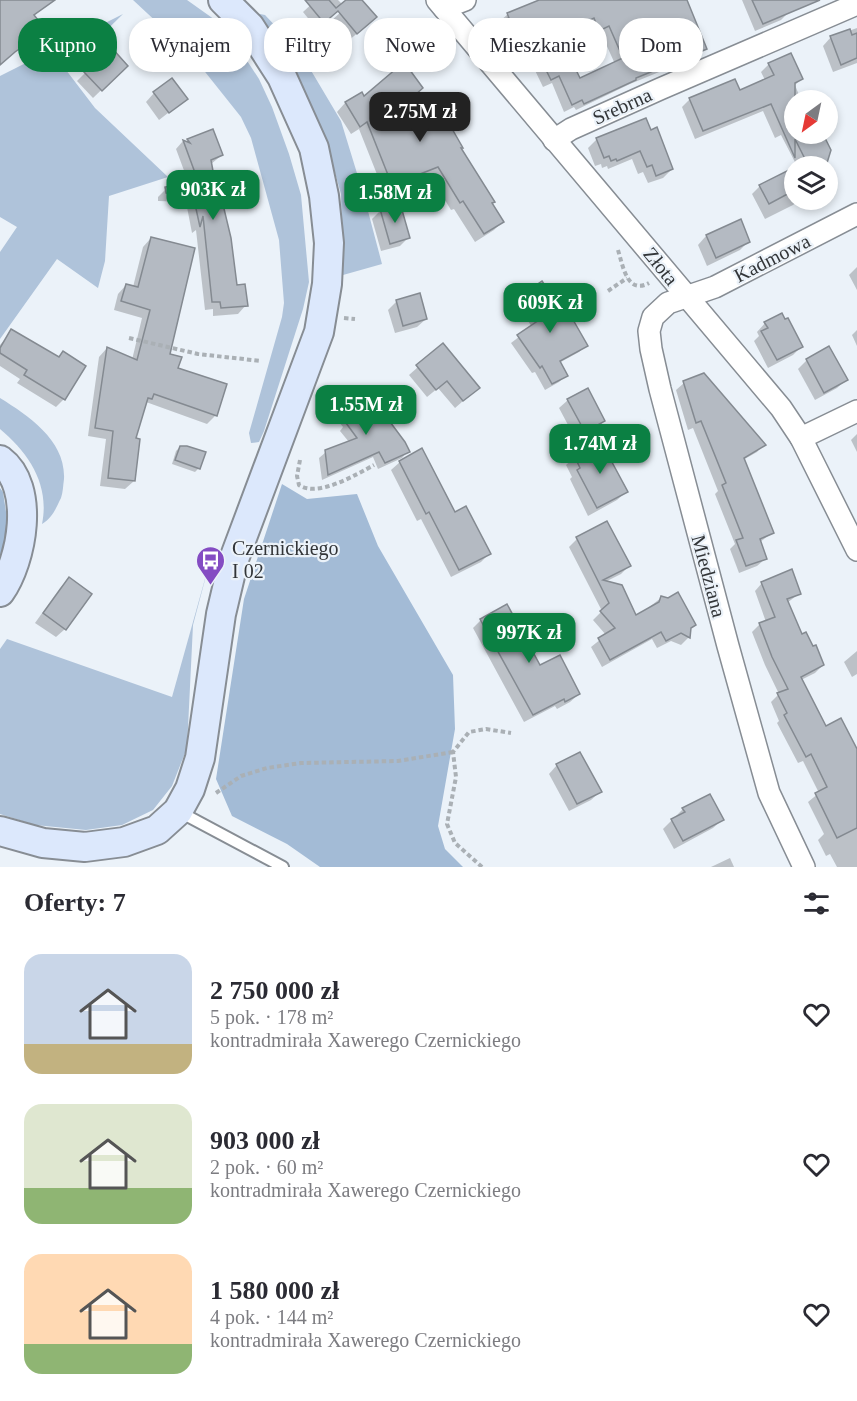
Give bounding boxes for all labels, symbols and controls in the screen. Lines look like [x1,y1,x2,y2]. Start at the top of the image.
chip: Kupno [18,18,117,72]
chip: Wynajem [129,18,252,72]
chip: Filtry [264,18,352,72]
chip: Nowe [364,18,456,72]
chip: Mieszkanie [468,18,607,72]
chip: Dom [619,18,703,72]
street label: Srebrna [589,83,655,129]
north arrow [784,90,838,144]
map controls [784,90,838,210]
pin: 2.75M zł [358,92,482,143]
text: 2.75M zł [383,100,457,122]
button: layers [784,156,838,210]
pin: 903K zł [158,170,268,221]
pin: 1.58M zł [333,173,457,224]
text: 903K zł [181,178,246,200]
text: 1.58M zł [358,181,432,203]
street label: Kadmowa [730,229,814,286]
street label: Złota [639,243,683,289]
pin: 609K zł [495,283,605,334]
text: 609K zł [518,291,583,313]
pin: 1.55M zł [304,385,428,436]
text: 1.55M zł [329,393,403,415]
pin: 1.74M zł [538,424,662,475]
text: 1.74M zł [563,432,637,454]
street label: Miedziana [687,532,731,620]
place label: Czernickiego I 02 [232,537,339,582]
bus stop icon: Czernickiego I 02 [195,544,227,586]
pin: 997K zł [474,613,584,664]
text: 997K zł [497,621,562,643]
icon: filters [800,887,833,920]
text: Oferty: 7 [24,888,126,917]
text: 2 750 000 zł [210,976,339,1005]
icon: home [72,978,144,1050]
icon: heart [800,998,833,1031]
text: 5 pok. · 178 m² [210,1006,333,1028]
text: kontradmirała Xawerego Czernickiego [210,1029,521,1051]
text: 903 000 zł [210,1126,320,1155]
icon: home [72,1128,144,1200]
icon: heart [800,1148,833,1181]
text: 2 pok. · 60 m² [210,1156,323,1178]
text: kontradmirała Xawerego Czernickiego [210,1179,521,1201]
text: 1 580 000 zł [210,1276,339,1305]
icon: home [72,1278,144,1350]
icon: heart [800,1298,833,1331]
text: 4 pok. · 144 m² [210,1306,333,1328]
text: kontradmirała Xawerego Czernickiego [210,1329,521,1351]

